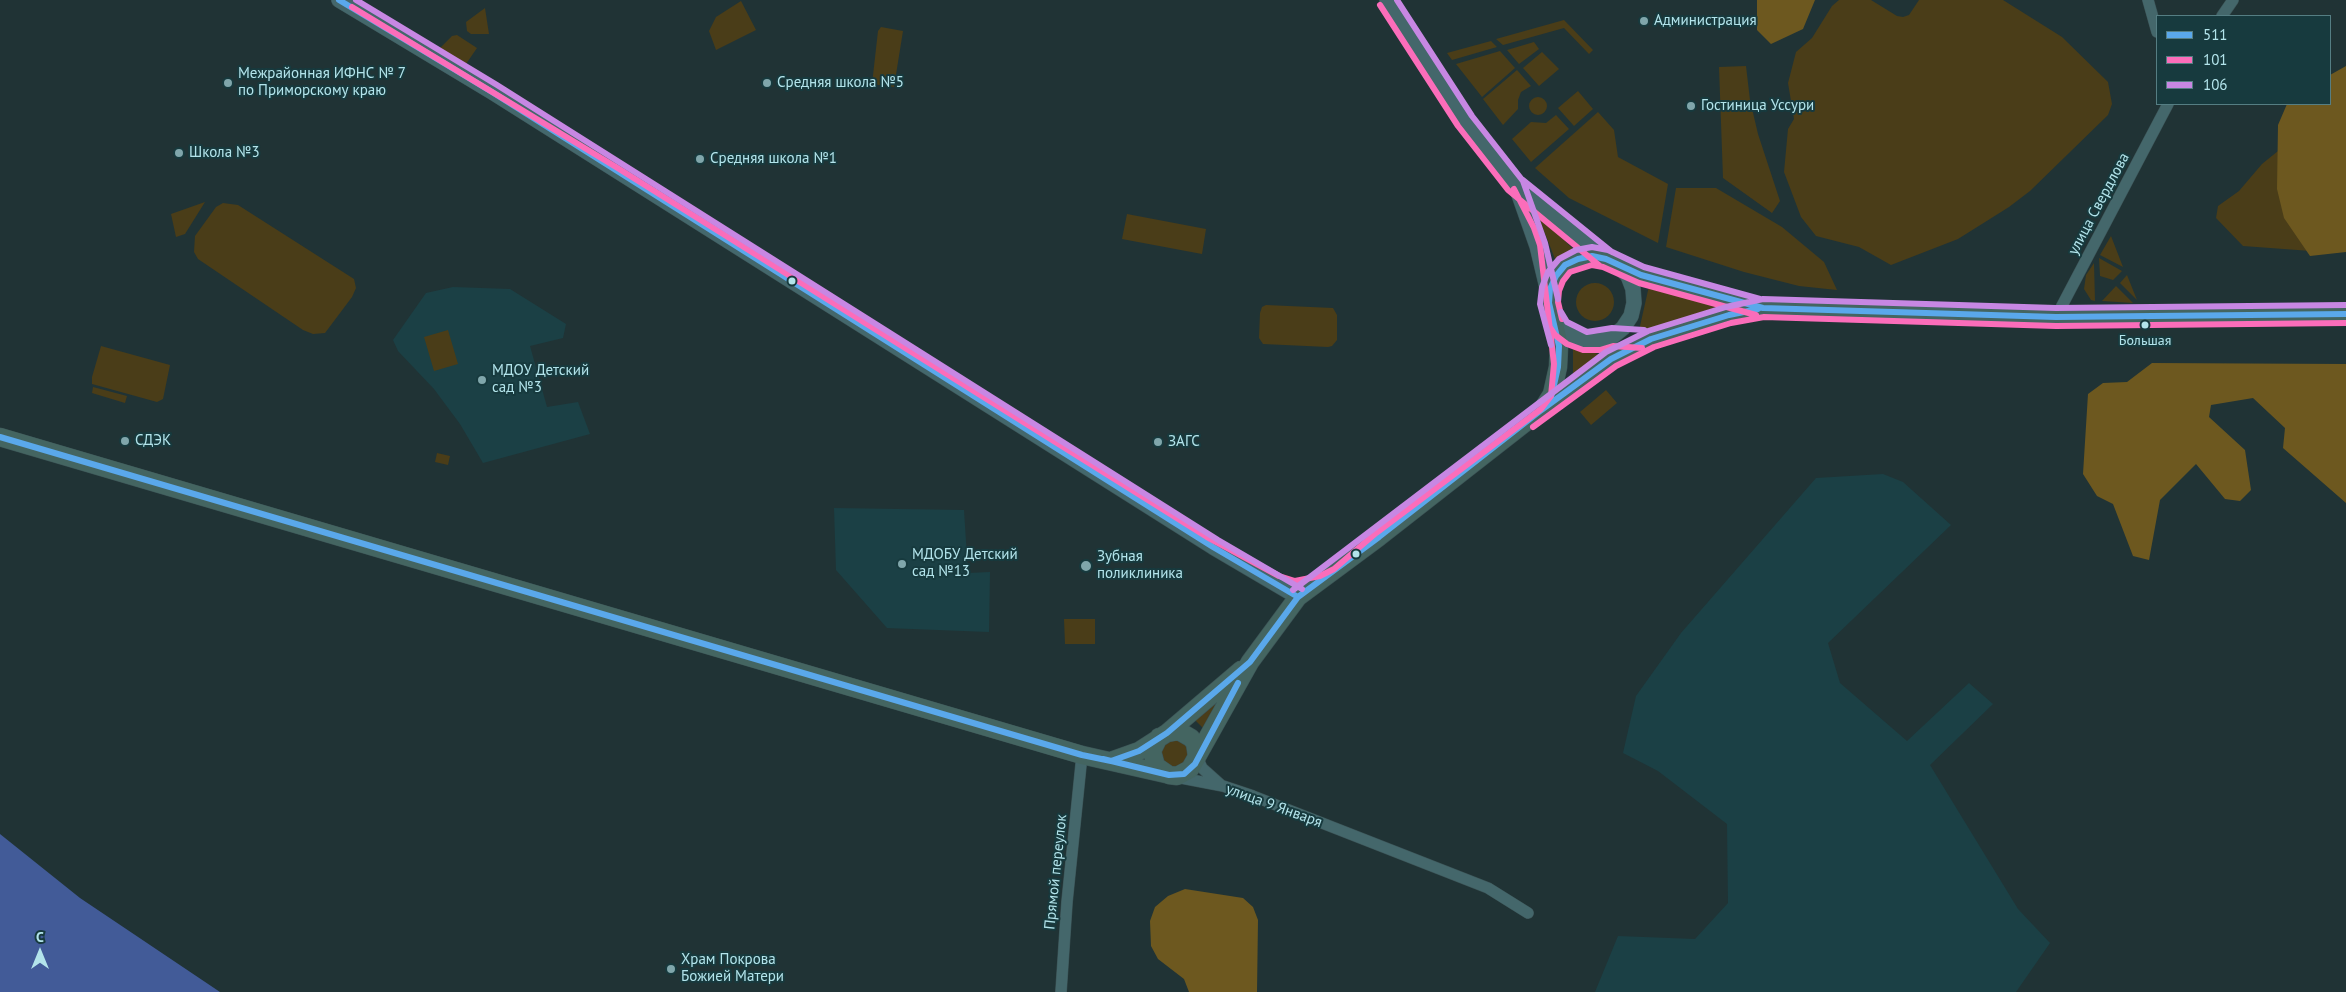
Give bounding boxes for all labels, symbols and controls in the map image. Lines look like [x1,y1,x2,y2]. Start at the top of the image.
place label: Администрация [1654,12,1757,30]
marker: Администрация [1638,15,1650,27]
legend [2156,15,2331,105]
text: 511 [2203,25,2228,44]
text: 101 [2203,50,2228,69]
place label: Межрайонная ИФНС № 7 по Приморскому краю [238,65,406,100]
place label: Средняя школа №5 [777,74,904,92]
text: 106 [2203,75,2228,94]
marker: Межрайонная ИФНС № 7 по Приморскому краю [222,77,234,89]
marker: Средняя школа №5 [761,77,773,89]
place label: Гостиница Уссури [1701,97,1814,115]
marker: Гостиница Уссури [1685,100,1697,112]
place label: Школа №3 [189,144,260,162]
marker: Школа №3 [173,147,185,159]
place label: Средняя школа №1 [710,150,837,168]
street label: улица Свердлова [2065,150,2133,258]
marker: Средняя школа №1 [694,153,706,165]
unlabelled marker [787,276,797,286]
marker: Большая [2140,320,2150,330]
place label: Большая [2119,333,2171,349]
place label: МДОУ Детский сад №3 [492,362,589,397]
marker: МДОУ Детский сад №3 [476,374,488,386]
place label: СДЭК [135,432,171,450]
place label: ЗАГС [1168,433,1200,451]
marker: СДЭК [119,435,131,447]
marker: ЗАГС [1152,436,1164,448]
place label: МДОБУ Детский сад №13 [912,546,1018,581]
place label: Зубная поликлиника [1097,548,1183,583]
unlabelled marker [1351,549,1361,559]
marker: МДОБУ Детский сад №13 [896,558,908,570]
marker: Зубная поликлиника [1079,559,1093,573]
street label: улица 9 Января [1223,780,1325,832]
street label: Прямой переулок [1041,814,1071,930]
north arrow [15,927,65,977]
text: С [36,928,44,946]
place label: Храм Покрова Божией Матери [681,951,784,986]
marker: Храм Покрова Божией Матери [665,963,677,975]

